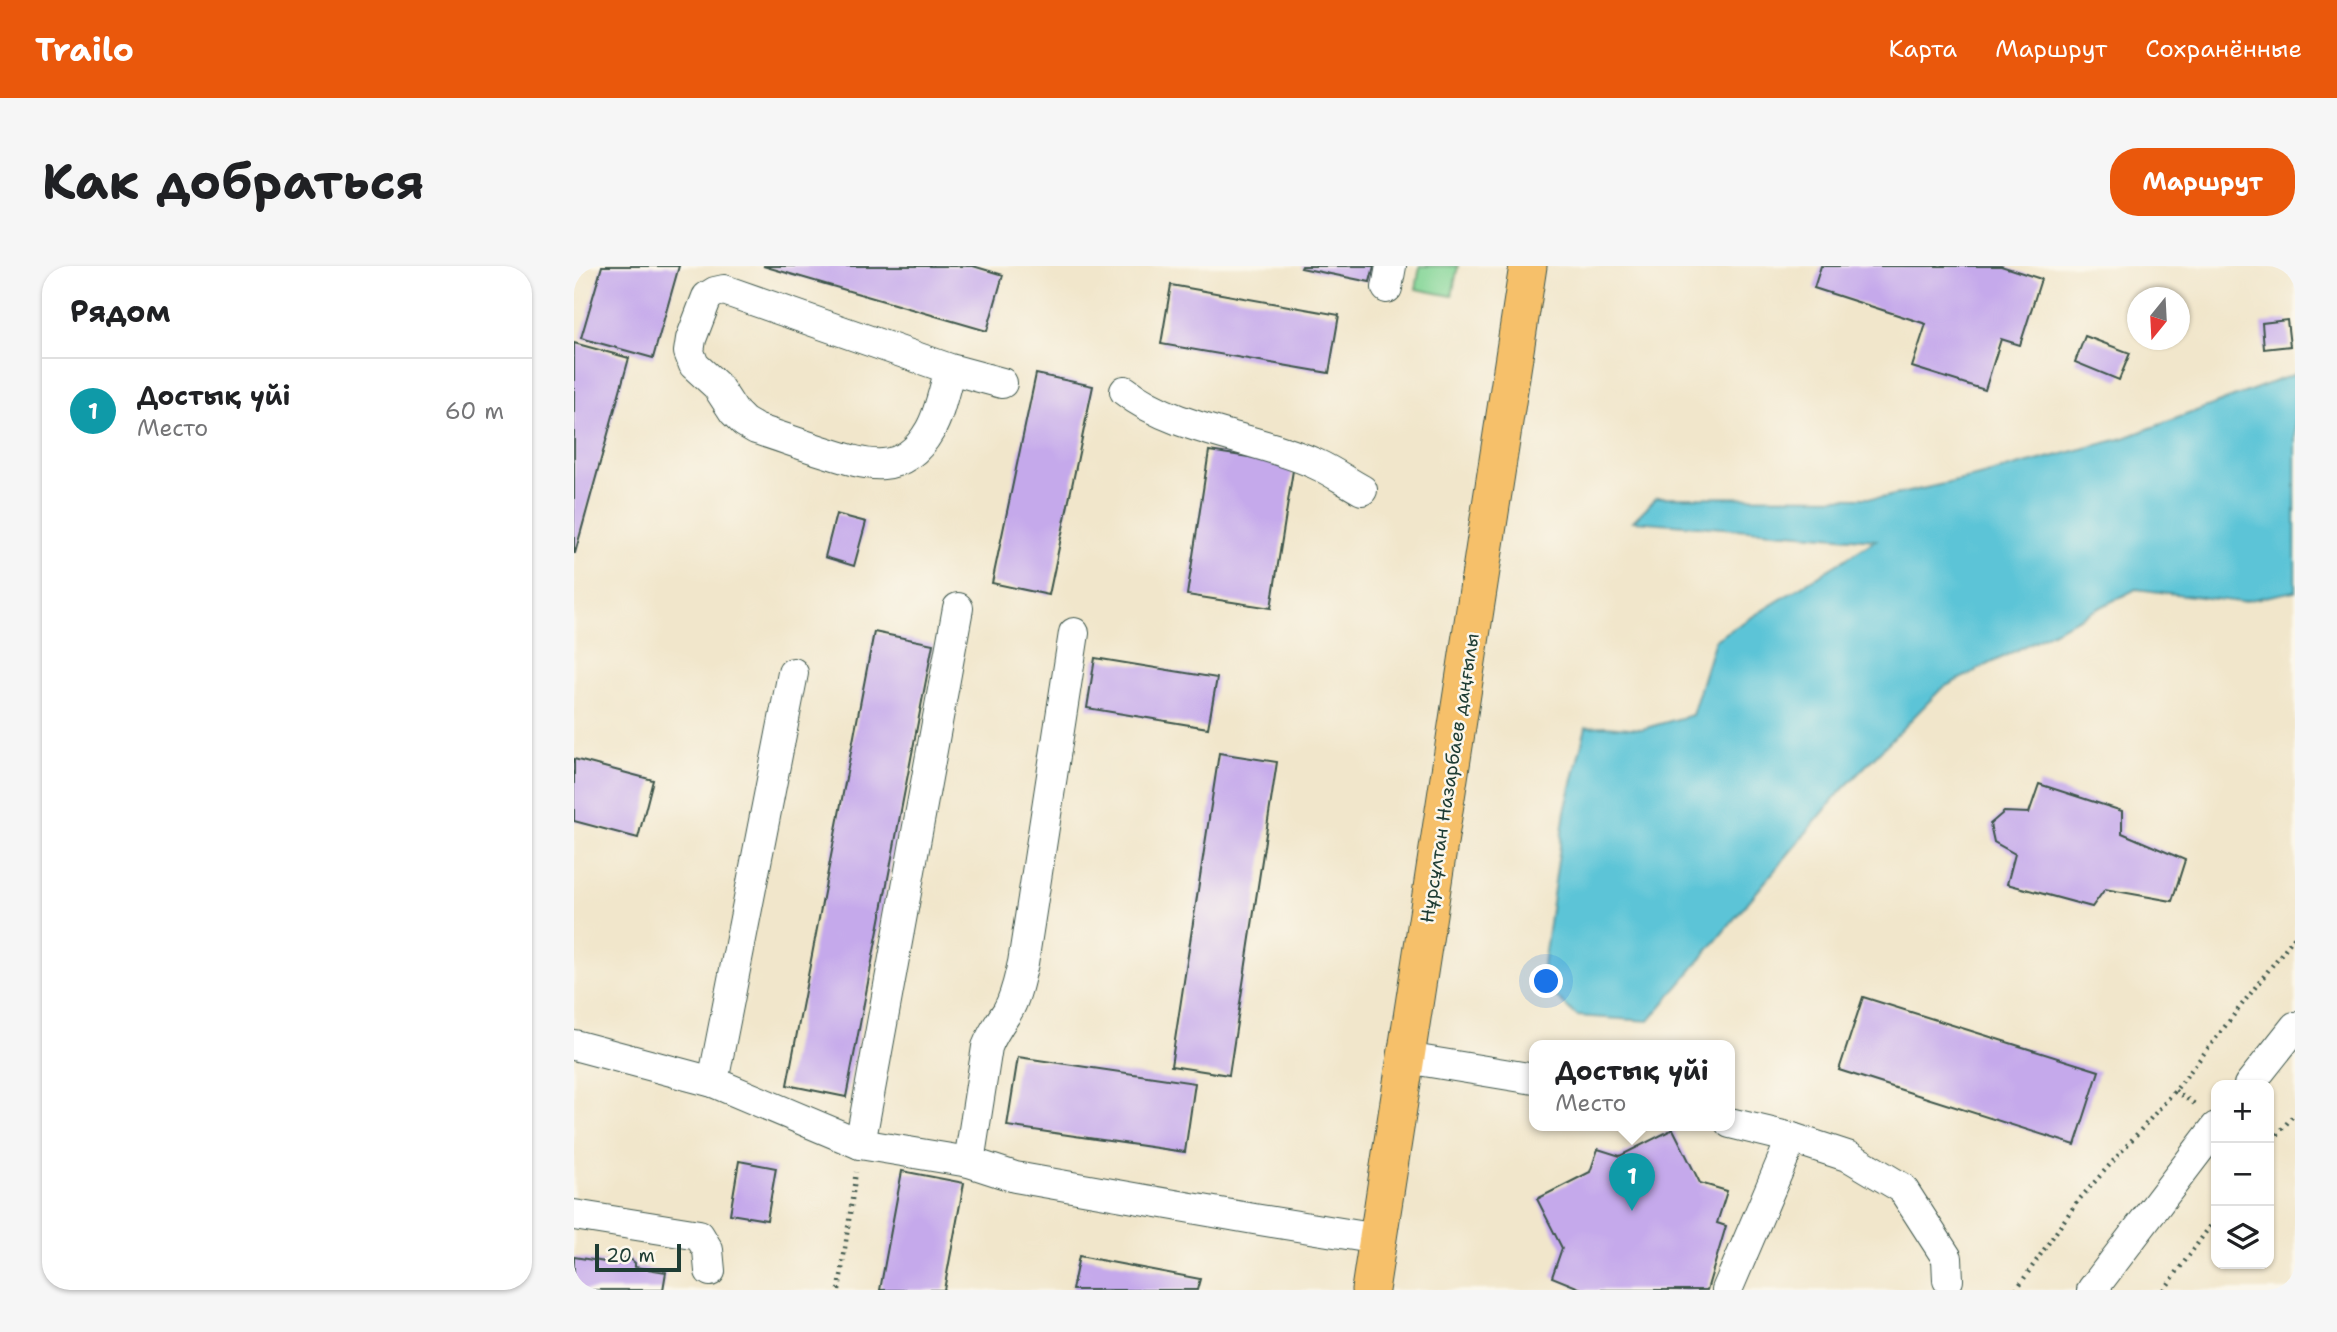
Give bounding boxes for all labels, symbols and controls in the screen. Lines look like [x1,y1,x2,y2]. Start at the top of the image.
text: Trailo [35,27,134,72]
text: Карта [1889,33,1957,65]
text: Маршрут [1995,33,2107,65]
text: Сохранённые [2145,33,2302,65]
button: Маршрут [2110,148,2295,216]
text: Как добраться [42,149,424,215]
north arrow [2127,287,2190,350]
text: Рядом [70,291,170,332]
text: Достық үйі [137,378,291,413]
text: 1 [88,396,98,426]
text: 60 m [445,396,504,426]
text: Место [137,413,208,443]
street label: Нұрсұлтан Назарбаев даңғылы [1414,631,1485,925]
your location [1529,964,1563,998]
popup [1529,1040,1735,1131]
text: Достық үйі [1555,1053,1709,1088]
map controls [2211,1080,2274,1269]
button: + [2211,1080,2274,1143]
text: Место [1555,1088,1626,1118]
button: − [2211,1143,2274,1206]
pin: 1 [1609,1153,1655,1211]
button: layers [2211,1206,2274,1269]
scale bar [595,1241,681,1273]
text: 20 m [606,1243,655,1268]

